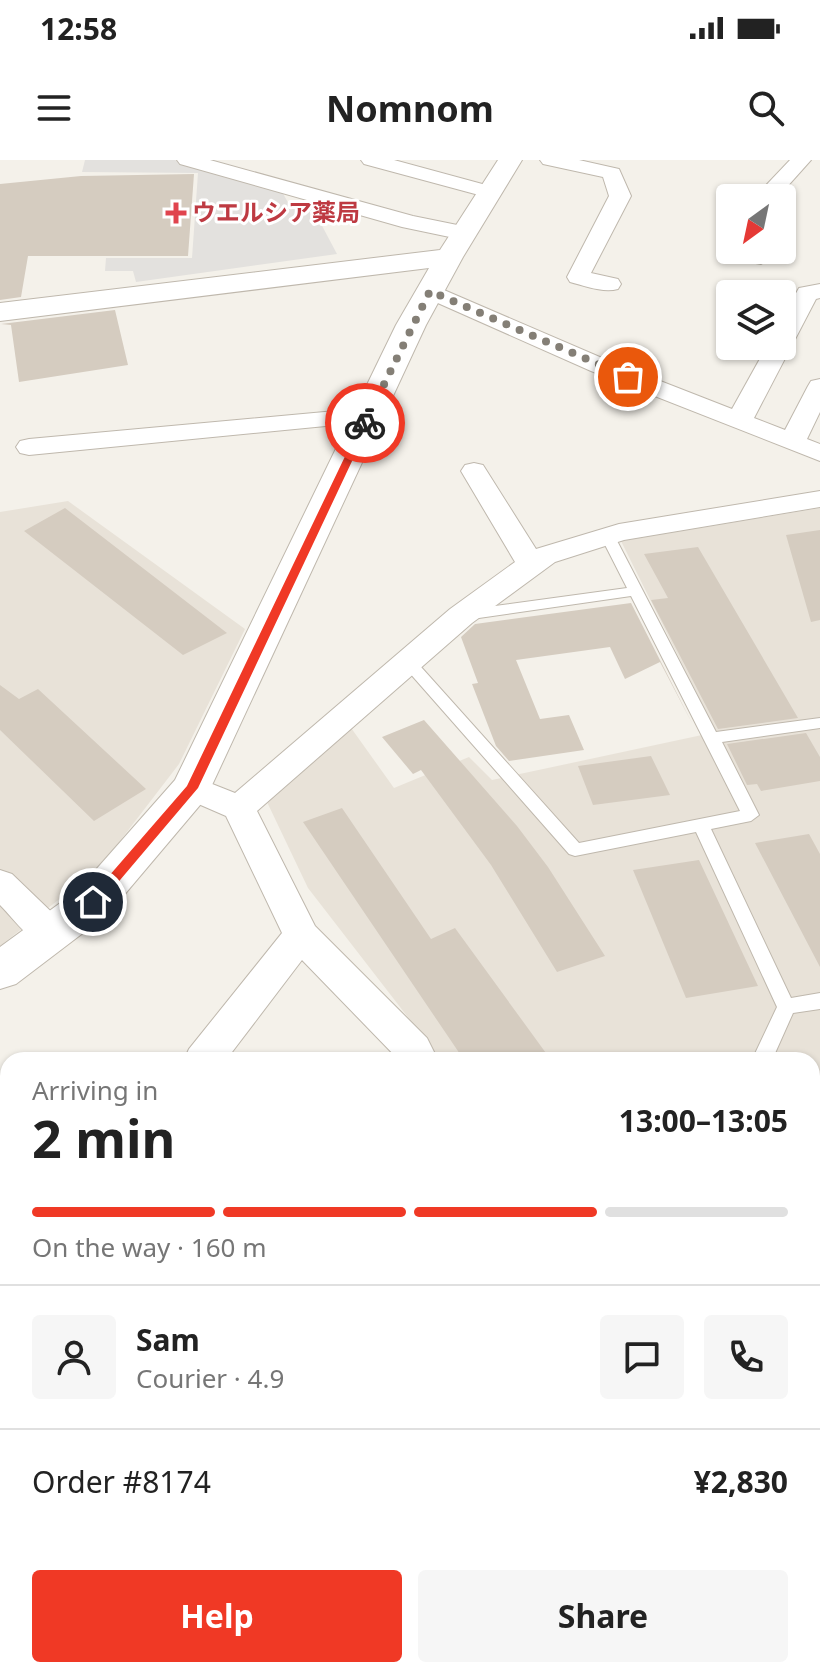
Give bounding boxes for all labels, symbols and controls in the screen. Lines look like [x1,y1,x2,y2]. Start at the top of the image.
text: 12:58 [40,8,117,49]
text: Nomnom [326,84,494,133]
icon: menu [32,86,76,130]
icon: search [744,86,788,130]
north arrow [716,184,796,264]
map controls [716,184,796,360]
place label: ウエルシア薬局 [192,195,360,228]
marker: ウエルシア薬局 [167,204,185,222]
button: layers [716,280,796,360]
pin [594,343,662,411]
icon: bag [606,355,650,399]
courier [325,383,405,463]
icon: bike [343,401,387,445]
pin [59,868,127,936]
icon: home [71,880,115,924]
text: Arriving in [32,1072,158,1108]
text: 13:00–13:05 [619,1100,788,1141]
text: 2 min [32,1102,175,1173]
text: On the way · 160 m [32,1229,266,1265]
button: person [32,1315,116,1399]
button: chat [600,1315,684,1399]
button: phone [704,1315,788,1399]
text: Sam [136,1319,200,1360]
text: Courier · 4.9 [136,1360,284,1396]
text: Order #8174 [32,1461,211,1502]
text: ¥2,830 [694,1461,788,1502]
button: Help [32,1570,402,1662]
button: Share [418,1570,788,1662]

